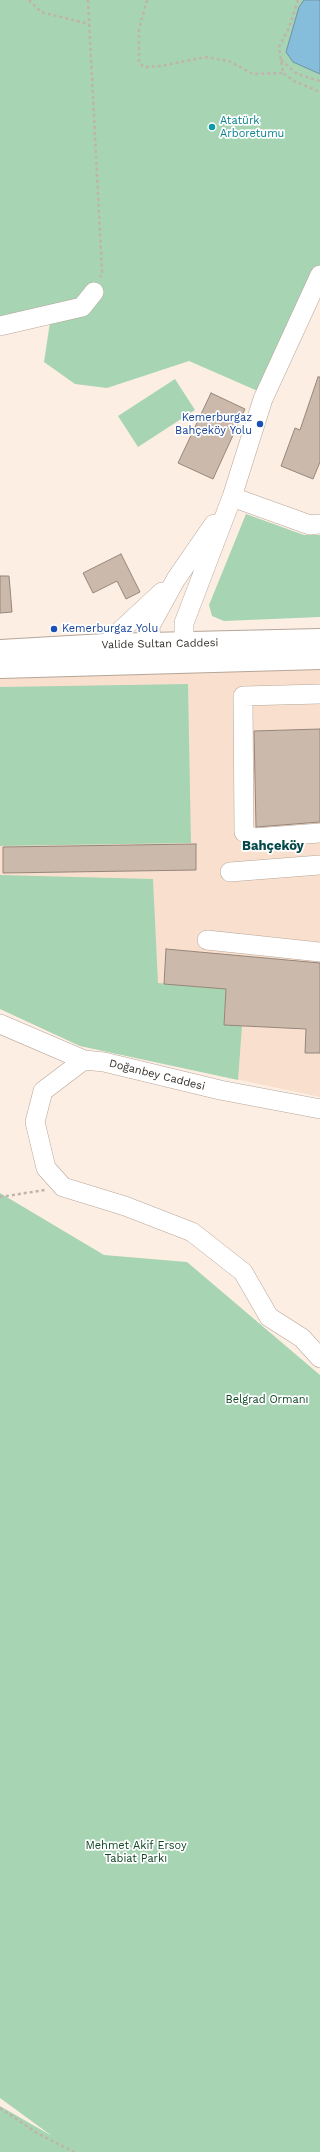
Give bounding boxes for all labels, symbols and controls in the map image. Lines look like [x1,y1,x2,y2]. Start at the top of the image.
place label: Atatürk Arboretumu [220,114,284,140]
marker: Atatürk Arboretumu [207,122,217,132]
place label: Kemerburgaz Bahçeköy Yolu [175,411,252,437]
marker: Kemerburgaz Bahçeköy Yolu [255,419,265,429]
place label: Kemerburgaz Yolu [62,622,158,636]
marker: Kemerburgaz Yolu [49,624,59,634]
street label: Valide Sultan Caddesi [101,636,219,652]
district label: Bahçeköy [242,838,304,854]
street label: Doğanbey Caddesi [108,1057,206,1093]
park label: Belgrad Ormanı [225,1393,309,1407]
park label: Mehmet Akif Ersoy Tabiat Parkı [85,1839,187,1865]

